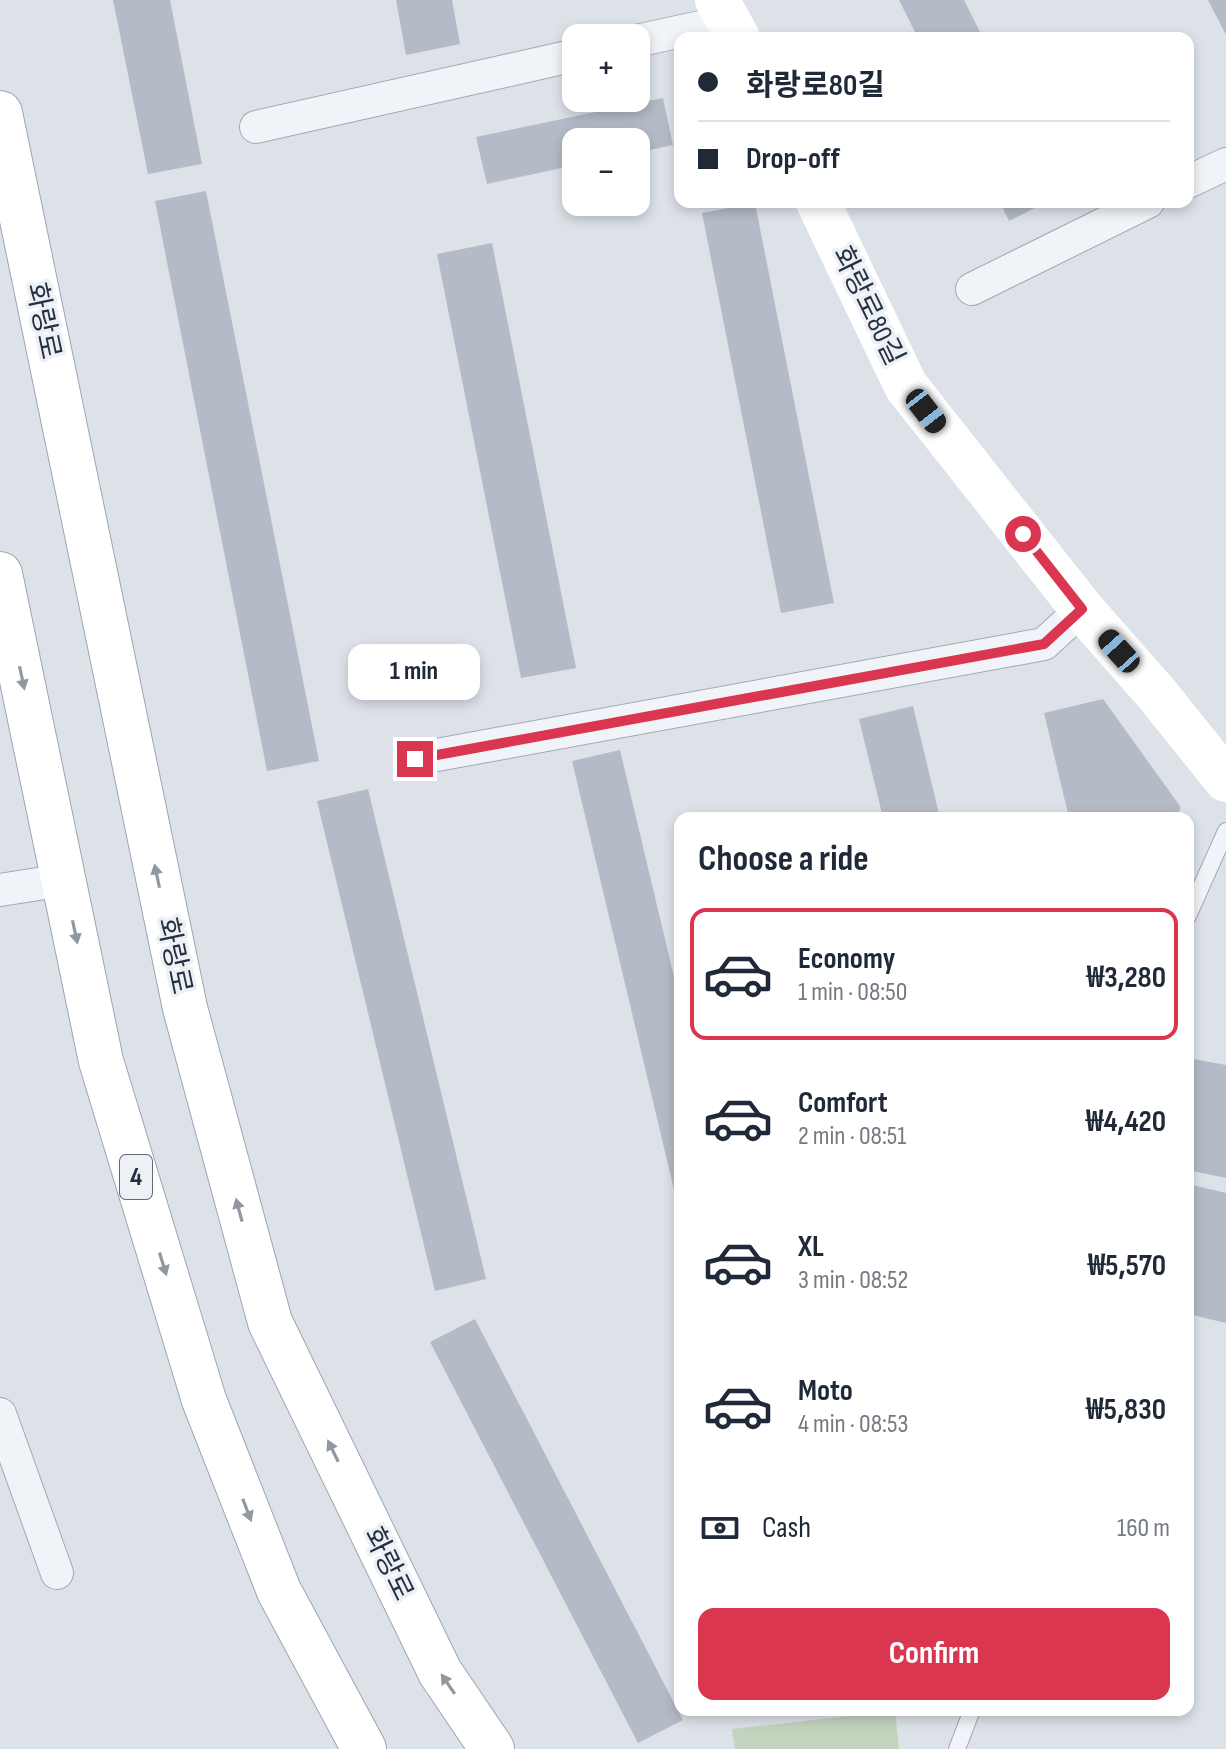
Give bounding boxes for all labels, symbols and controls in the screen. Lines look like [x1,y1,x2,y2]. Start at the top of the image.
map controls [562,24,650,216]
button: + [562,24,650,112]
text: 화랑로80길 [746,68,885,104]
button: − [562,128,650,216]
text: Drop-off [746,141,840,177]
street label: 화랑로80길 [825,241,911,371]
street label: 화랑로 [19,280,67,362]
car [902,385,950,437]
route start [1005,516,1041,552]
car [1094,625,1144,677]
callout: 1 min [349,643,481,699]
text: 1 min [390,656,438,687]
one-way arrow [16,665,29,690]
route end [397,741,433,777]
text: Choose a ride [698,838,869,881]
one-way arrow [150,863,163,888]
street label: 화랑로 [150,915,198,997]
one-way arrow [69,920,81,945]
icon: car [702,938,774,1010]
text: Economy [798,941,895,977]
text: ₩3,280 [1087,960,1166,996]
text: 1 min · 08:50 [798,977,907,1008]
icon: car [702,1082,774,1154]
text: Comfort [798,1085,888,1121]
text: ₩4,420 [1086,1104,1166,1140]
text: 2 min · 08:51 [798,1121,906,1152]
road number: 4 [120,1155,152,1199]
one-way arrow [233,1197,245,1222]
icon: car [702,1226,774,1298]
text: XL [798,1229,824,1265]
text: ₩5,570 [1088,1248,1166,1284]
one-way arrow [157,1253,170,1277]
text: 3 min · 08:52 [798,1265,908,1296]
icon: car [702,1370,774,1442]
text: Moto [798,1373,853,1409]
text: ₩5,830 [1086,1392,1166,1428]
text: 4 min · 08:53 [798,1409,908,1440]
one-way arrow [326,1440,340,1463]
one-way arrow [241,1498,254,1522]
icon: cash [698,1506,742,1550]
text: Cash [762,1510,811,1546]
text: 160 m [1117,1513,1170,1544]
street label: 화랑로 [356,1522,420,1606]
button: Confirm [698,1608,1170,1700]
one-way arrow [442,1673,456,1695]

